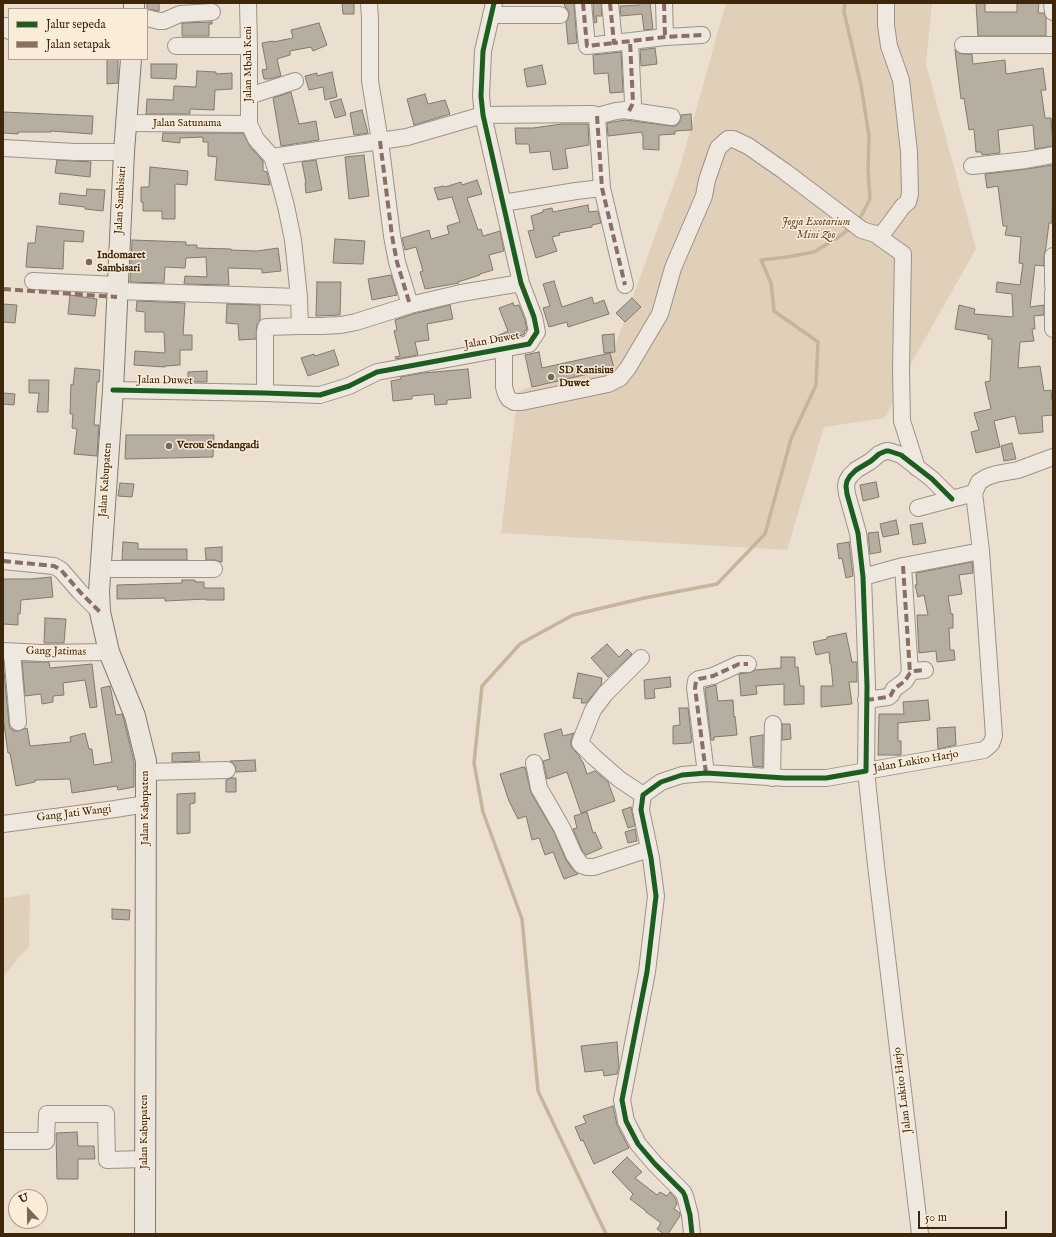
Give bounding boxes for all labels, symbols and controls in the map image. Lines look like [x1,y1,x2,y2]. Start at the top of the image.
legend [8,8,148,60]
text: Jalur sepeda [46,17,106,32]
street label: Jalan Mbah Keni [242,26,256,102]
text: Jalan setapak [46,37,110,52]
street label: Jalan Satunama [153,117,221,131]
street label: Jalan Sambisari [113,166,129,234]
park label: Jogja Exotarium Mini Zoo [782,216,850,242]
place label: Indomaret Sambisari [97,249,146,275]
marker: Indomaret Sambisari [84,257,94,267]
street label: Jalan Duwet [464,330,520,352]
place label: SD Kanisius Duwet [559,364,614,390]
marker: SD Kanisius Duwet [546,372,556,382]
street label: Jalan Duwet [137,374,193,388]
place label: Verou Sendangadi [177,439,259,453]
marker: Verou Sendangadi [164,441,174,451]
street label: Jalan Kabupaten [97,442,115,518]
street label: Gang Jatimas [26,645,86,659]
street label: Jalan Lukito Harjo [872,748,960,776]
street label: Jalan Kabupaten [139,771,153,845]
street label: Gang Jati Wangi [36,803,112,825]
street label: Jalan Lukito Harjo [891,1046,915,1134]
street label: Jalan Kabupaten [138,1095,152,1169]
north arrow [8,1189,48,1229]
text: U [17,1191,31,1207]
scale bar [920,1203,1009,1229]
text: 50 m [925,1210,947,1225]

